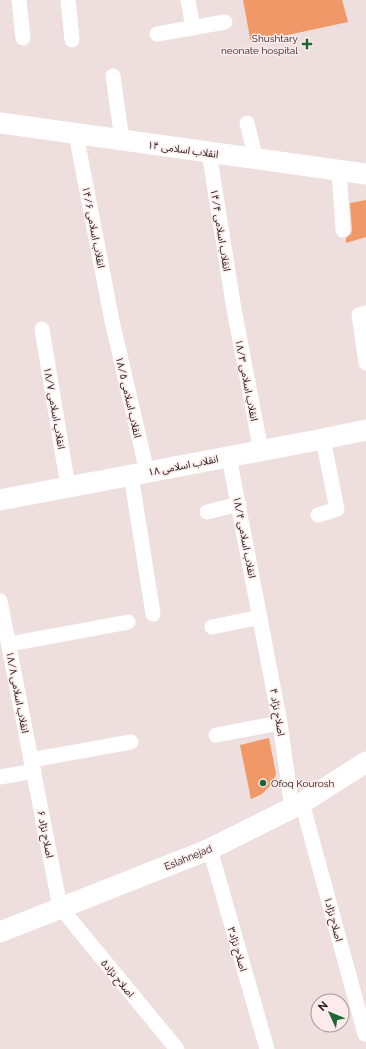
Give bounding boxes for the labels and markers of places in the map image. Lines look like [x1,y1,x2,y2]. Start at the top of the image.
place label: Shushtary neonate hospital [221,33,299,56]
marker: Shushtary neonate hospital [301,38,313,50]
marker: Ofoq Kourosh [258,778,268,788]
place label: Ofoq Kourosh [271,778,334,789]

